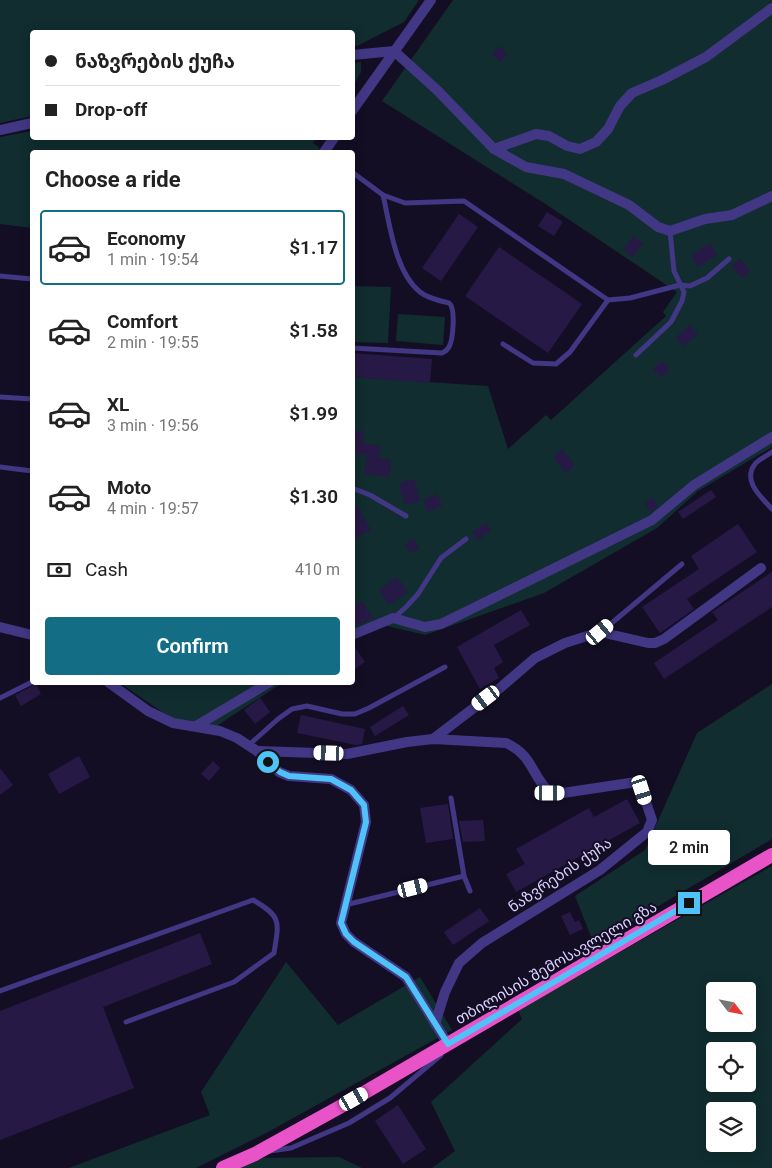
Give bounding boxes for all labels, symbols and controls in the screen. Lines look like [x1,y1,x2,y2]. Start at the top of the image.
text: ნაზვრების ქუჩა [75,50,235,73]
text: Drop-off [75,98,147,121]
text: Choose a ride [45,167,181,192]
icon: car [47,225,92,270]
text: Economy [107,227,186,250]
text: $1.17 [289,236,338,259]
text: 1 min · 19:54 [107,250,199,269]
icon: car [47,308,92,353]
text: Comfort [107,310,178,333]
text: $1.58 [289,319,338,342]
text: 2 min · 19:55 [107,333,199,352]
icon: car [47,391,92,436]
text: XL [107,393,129,416]
text: $1.99 [289,402,338,425]
text: 3 min · 19:56 [107,416,199,435]
icon: car [47,474,92,519]
text: Moto [107,476,151,499]
text: $1.30 [289,485,338,508]
text: 4 min · 19:57 [107,499,199,518]
icon: cash [45,556,73,584]
text: Cash [85,558,128,581]
text: 410 m [295,560,340,579]
button: Confirm [45,617,340,675]
car [583,617,616,647]
car [469,683,502,713]
car [313,745,344,761]
route start [257,751,279,773]
car [630,773,653,807]
car [535,786,565,801]
callout: 2 min [648,830,730,866]
street label: ნაზვრების ქუჩა [505,834,615,916]
text: 2 min [669,838,709,857]
car [396,877,429,899]
route end [678,892,700,914]
street label: თბილისის შემოსავლელი გზა [452,898,660,1028]
north arrow [706,982,756,1032]
map controls [706,982,756,1152]
button: locate [706,1042,756,1092]
car [337,1085,370,1113]
button: layers [706,1102,756,1152]

